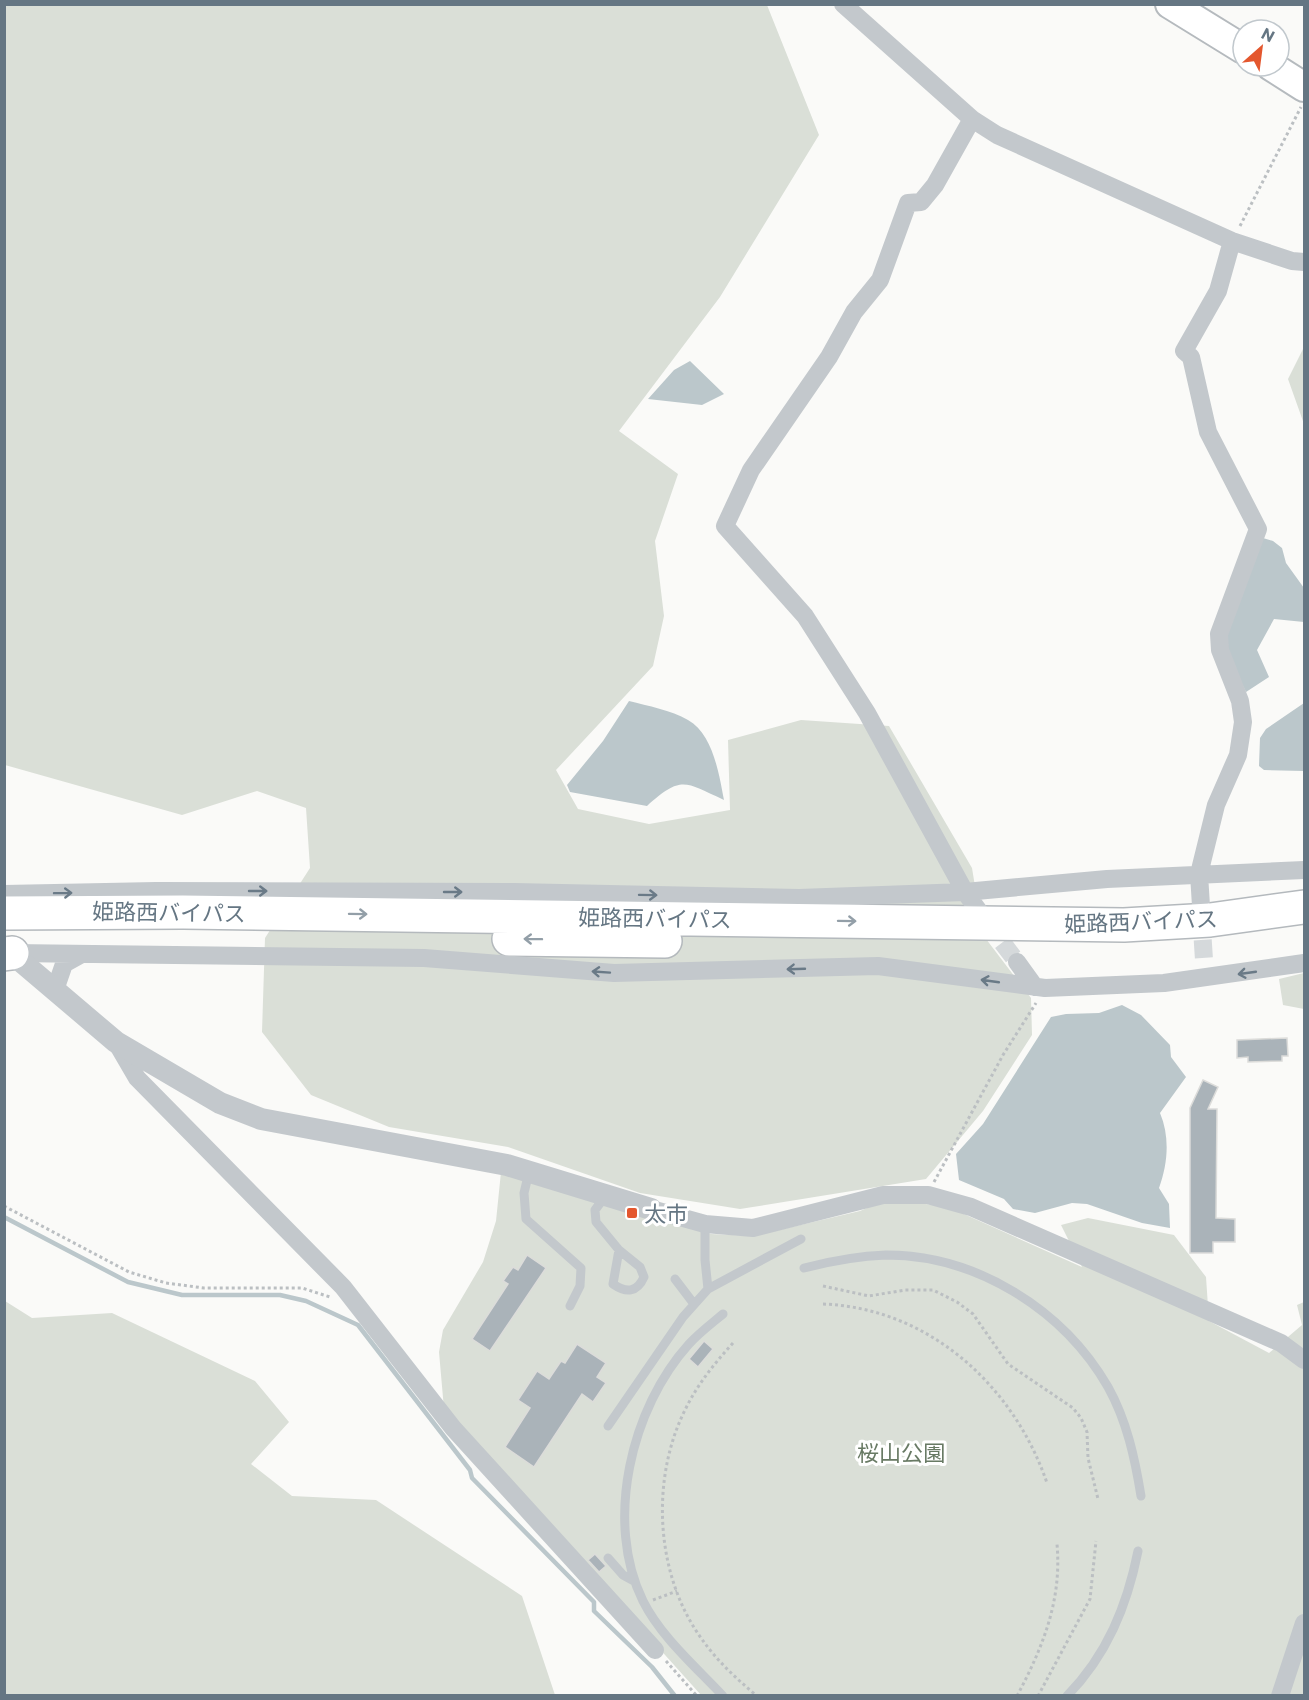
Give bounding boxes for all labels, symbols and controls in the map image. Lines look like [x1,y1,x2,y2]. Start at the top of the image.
north arrow [1231,18,1291,78]
text: N [1259,23,1278,46]
one-way arrow [247,885,267,897]
one-way arrow [442,886,462,898]
one-way arrow [52,887,72,898]
one-way arrow [637,889,657,900]
street label: 姫路西バイパス [92,897,246,927]
street label: 姫路西バイパス [578,903,732,933]
street label: 姫路西バイパス [1064,905,1218,937]
one-way arrow [348,908,368,920]
one-way arrow [837,916,857,927]
one-way arrow [524,933,544,945]
one-way arrow [787,964,807,975]
one-way arrow [592,966,612,977]
one-way arrow [1237,967,1257,978]
one-way arrow [981,976,1000,987]
place label: 太市 [644,1200,688,1227]
marker: 太市 [625,1206,639,1220]
park label: 桜山公園 [857,1439,945,1466]

